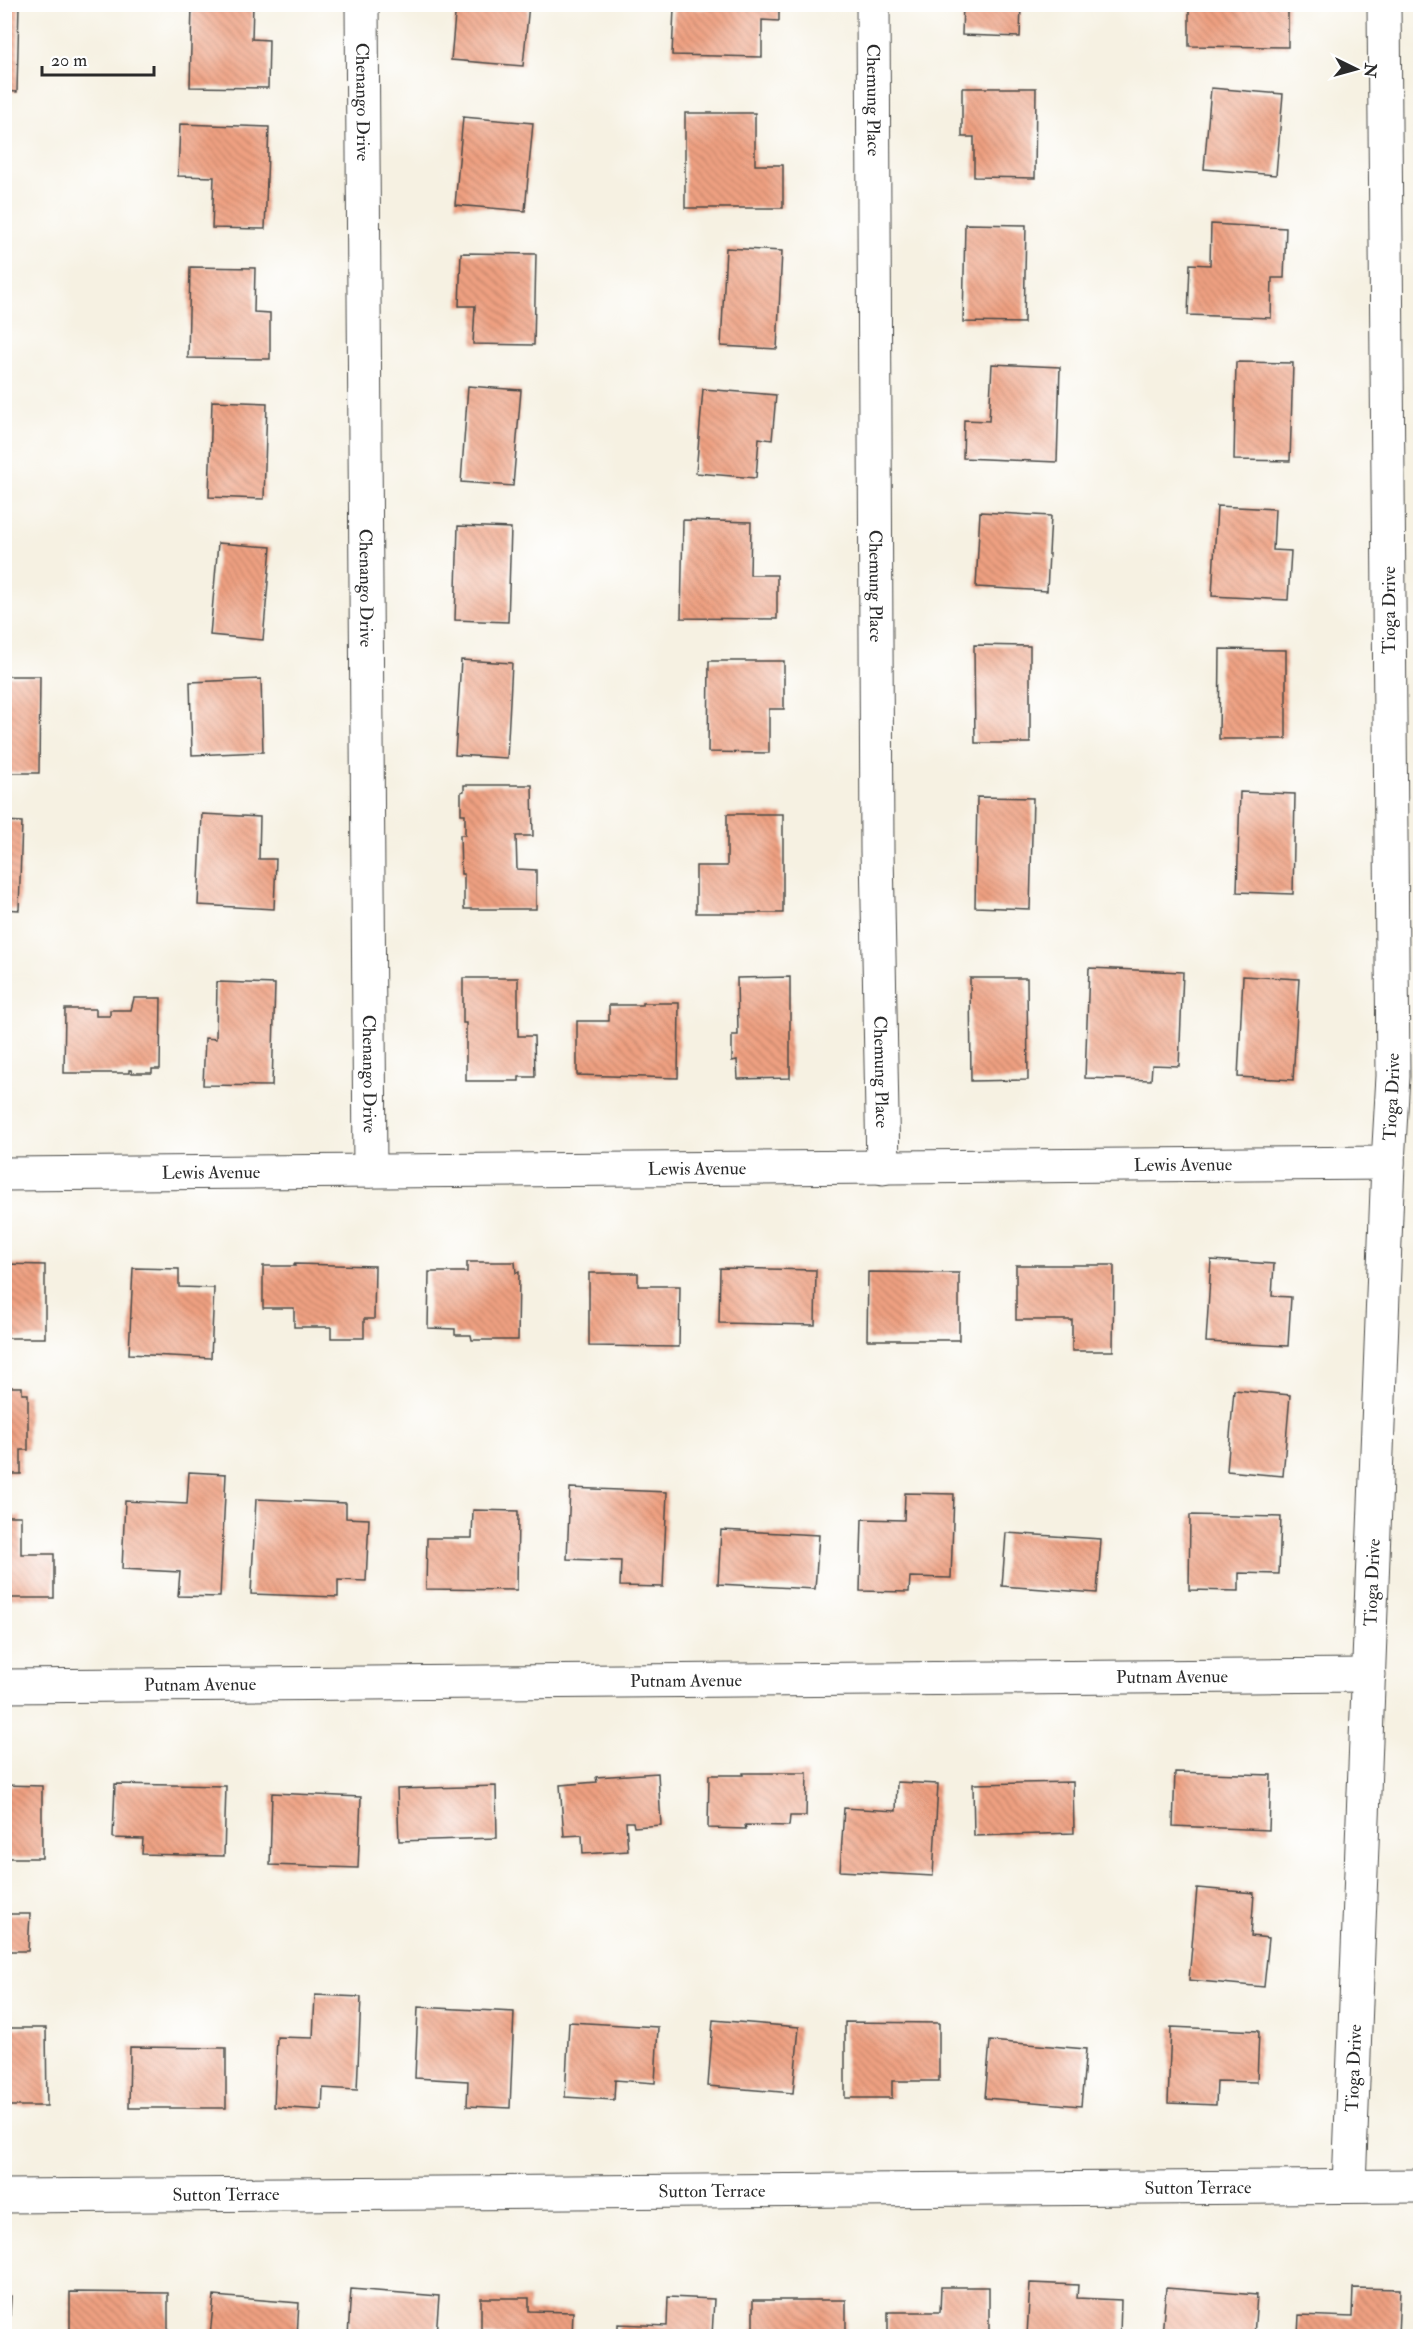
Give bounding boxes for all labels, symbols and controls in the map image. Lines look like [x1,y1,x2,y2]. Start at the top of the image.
scale bar [42,39,154,77]
north arrow [1326,39,1386,99]
street label: Chenango Drive [351,43,375,162]
street label: Chemung Place [862,44,885,157]
text: 20 m [51,49,87,72]
text: N [1359,61,1381,79]
street label: Chenango Drive [354,529,378,648]
street label: Chemung Place [864,530,888,643]
street label: Tioga Drive [1378,566,1401,654]
street label: Chenango Drive [357,1015,381,1134]
street label: Chemung Place [869,1015,894,1129]
street label: Tioga Drive [1378,1052,1405,1141]
street label: Lewis Avenue [1134,1153,1233,1177]
street label: Lewis Avenue [648,1157,747,1180]
street label: Lewis Avenue [162,1160,261,1184]
street label: Tioga Drive [1359,1538,1385,1627]
street label: Putnam Avenue [1116,1665,1229,1689]
street label: Putnam Avenue [630,1669,743,1692]
street label: Putnam Avenue [144,1672,257,1696]
street label: Tioga Drive [1340,2023,1367,2112]
street label: Sutton Terrace [1144,2176,1252,2199]
street label: Sutton Terrace [658,2179,766,2203]
street label: Sutton Terrace [172,2183,280,2206]

